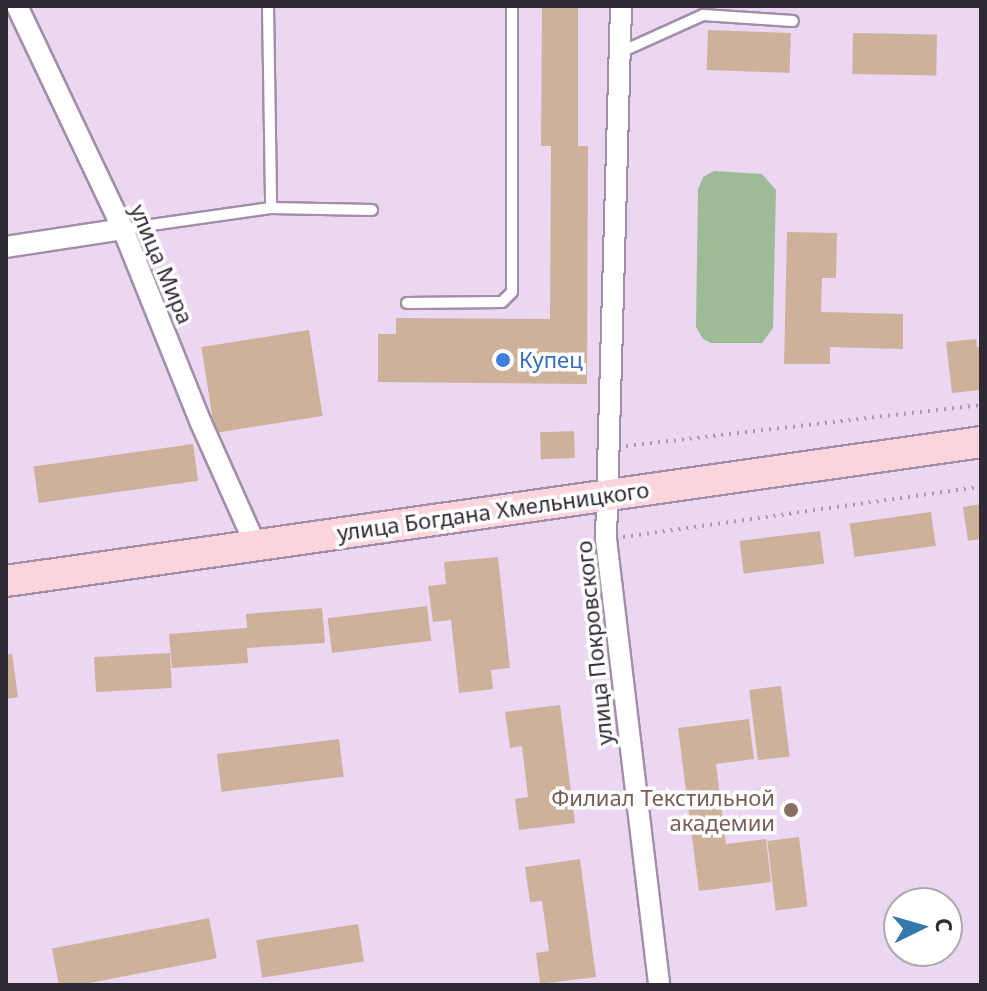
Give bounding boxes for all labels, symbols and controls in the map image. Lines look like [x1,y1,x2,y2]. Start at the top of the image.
street label: улица Мира [125,200,199,328]
place label: Купец [519,347,583,373]
marker: Купец [494,351,512,369]
street label: улица Богдана Хмельницкого [335,476,651,546]
street label: улица Покровского [570,539,618,747]
place label: Филиал Текстильной академии [551,784,775,836]
marker: Филиал Текстильной академии [782,801,800,819]
north arrow [883,887,963,967]
text: С [929,917,960,933]

